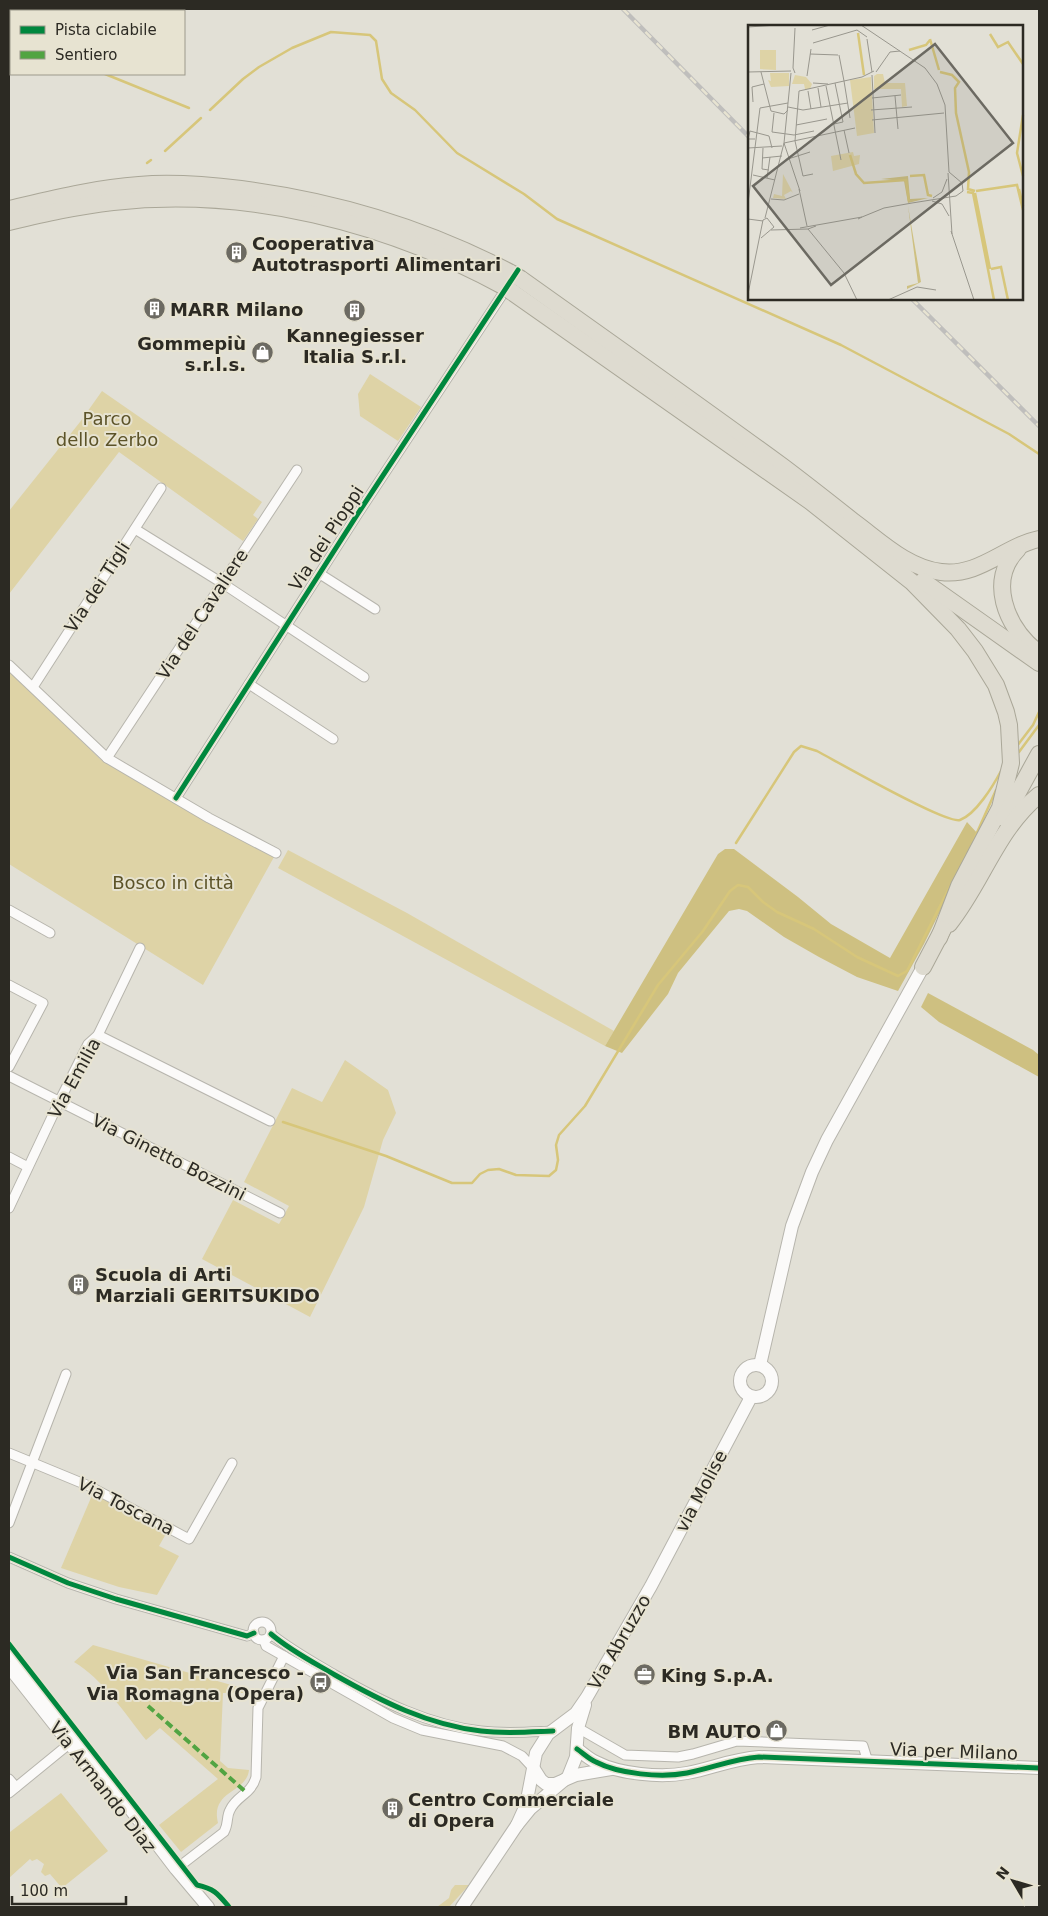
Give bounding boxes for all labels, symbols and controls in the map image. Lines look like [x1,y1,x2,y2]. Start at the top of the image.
legend [10,10,185,75]
text: Pista ciclabile [55,21,157,39]
inset map [748,25,1023,300]
text: Sentiero [55,46,118,64]
place label: Cooperativa Autotrasporti Alimentari [252,233,501,275]
building icon: Cooperativa Autotrasporti Alimentari [224,241,248,265]
building icon: MARR Milano [142,297,166,321]
building icon: Kannegiesser Italia S.r.l. [343,298,367,322]
place label: MARR Milano [170,299,303,320]
place label: Kannegiesser Italia S.r.l. [286,325,424,367]
place label: Gommepiù s.r.l.s. [137,333,246,375]
shop icon: Gommepiù s.r.l.s. [250,341,274,365]
park label: Parco dello Zerbo [56,408,158,450]
street label: Via dei Pioppi [284,481,368,595]
street label: Via dei Tigli [60,538,134,636]
street label: Via del Cavaliere [152,545,252,683]
park label: Bosco in città [112,872,234,893]
street label: Via Emilia [43,1034,105,1122]
street label: Via Ginetto Bozzini [89,1109,249,1205]
place label: Scuola di Arti Marziali GERITSUKIDO [95,1264,320,1306]
building icon: Scuola di Arti Marziali GERITSUKIDO [67,1272,91,1296]
street label: via Molise [671,1447,731,1535]
street label: Via Toscana [74,1473,178,1539]
street label: Via Abruzzo [583,1591,655,1693]
place label: Via San Francesco - Via Romagna (Opera) [87,1662,304,1704]
office icon: King S.p.A. [633,1663,657,1687]
place label: King S.p.A. [661,1665,774,1686]
bus stop icon: Via San Francesco - Via Romagna (Opera) [308,1670,332,1694]
street label: Via Armando Diaz [45,1717,161,1857]
shop icon: BM AUTO [765,1719,789,1743]
place label: BM AUTO [668,1721,761,1742]
street label: Via per Milano [890,1738,1018,1764]
place label: Centro Commerciale di Opera [408,1789,614,1831]
building icon: Centro Commerciale di Opera [380,1797,404,1821]
north arrow [988,1856,1038,1906]
text: N [993,1863,1013,1883]
scale bar [12,1874,126,1906]
text: 100 m [20,1882,68,1900]

